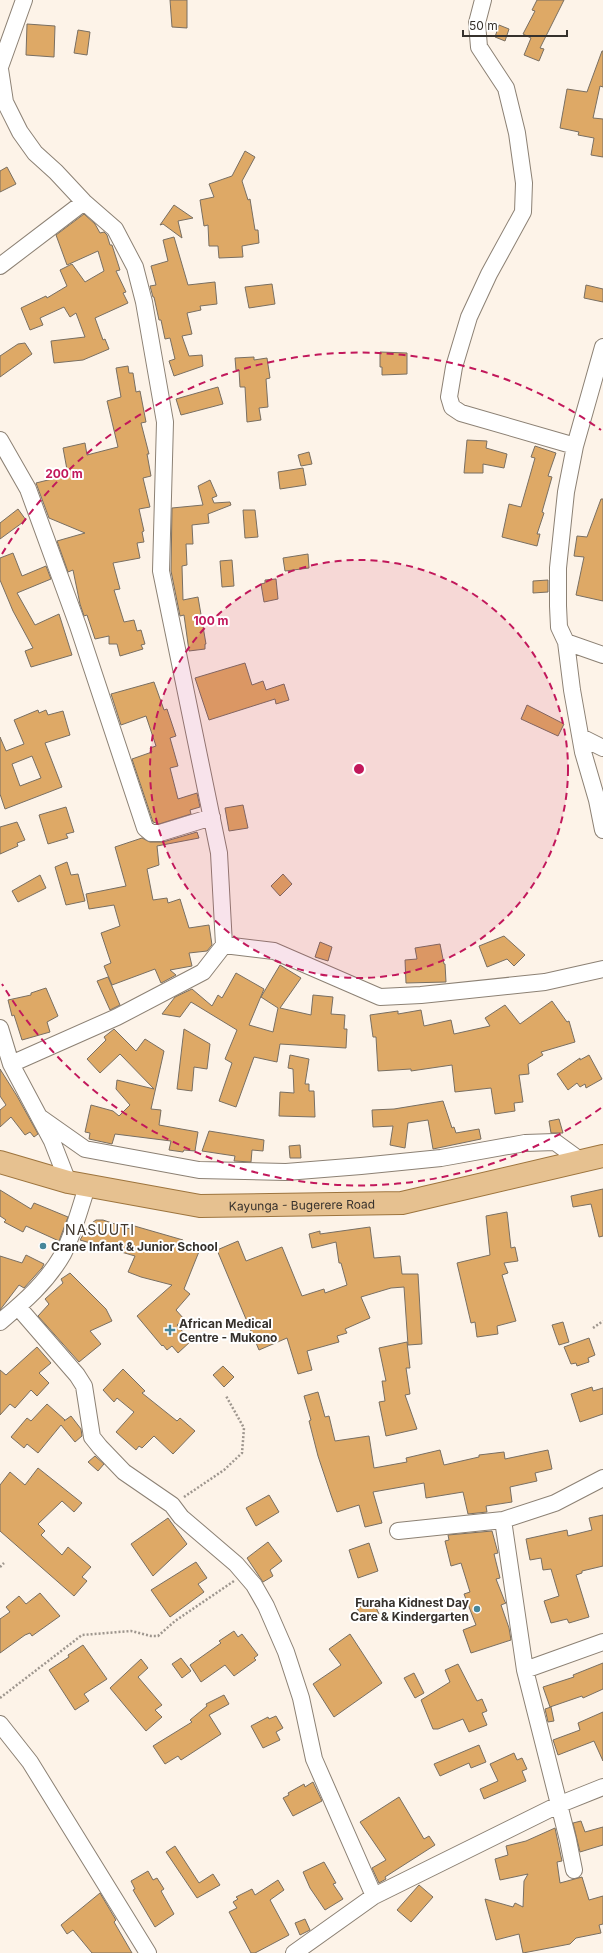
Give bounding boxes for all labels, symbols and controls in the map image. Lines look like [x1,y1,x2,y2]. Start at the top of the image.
scale bar [463,12,567,38]
text: 50 m [469,18,498,33]
text: 200 m [45,466,83,481]
text: 100 m [193,613,229,628]
centre of rings [352,762,366,776]
street label: Kayunga - Bugerere Road [229,1196,375,1213]
district label: NASUUTI [65,1221,135,1238]
place label: Crane Infant & Junior School [51,1239,218,1254]
marker: Crane Infant & Junior School [38,1241,48,1251]
place label: African Medical Centre - Mukono [179,1316,277,1345]
marker: African Medical Centre - Mukono [164,1324,176,1336]
place label: Furaha Kidnest Day Care & Kindergarten [350,1595,470,1624]
marker: Furaha Kidnest Day Care & Kindergarten [472,1604,482,1614]

